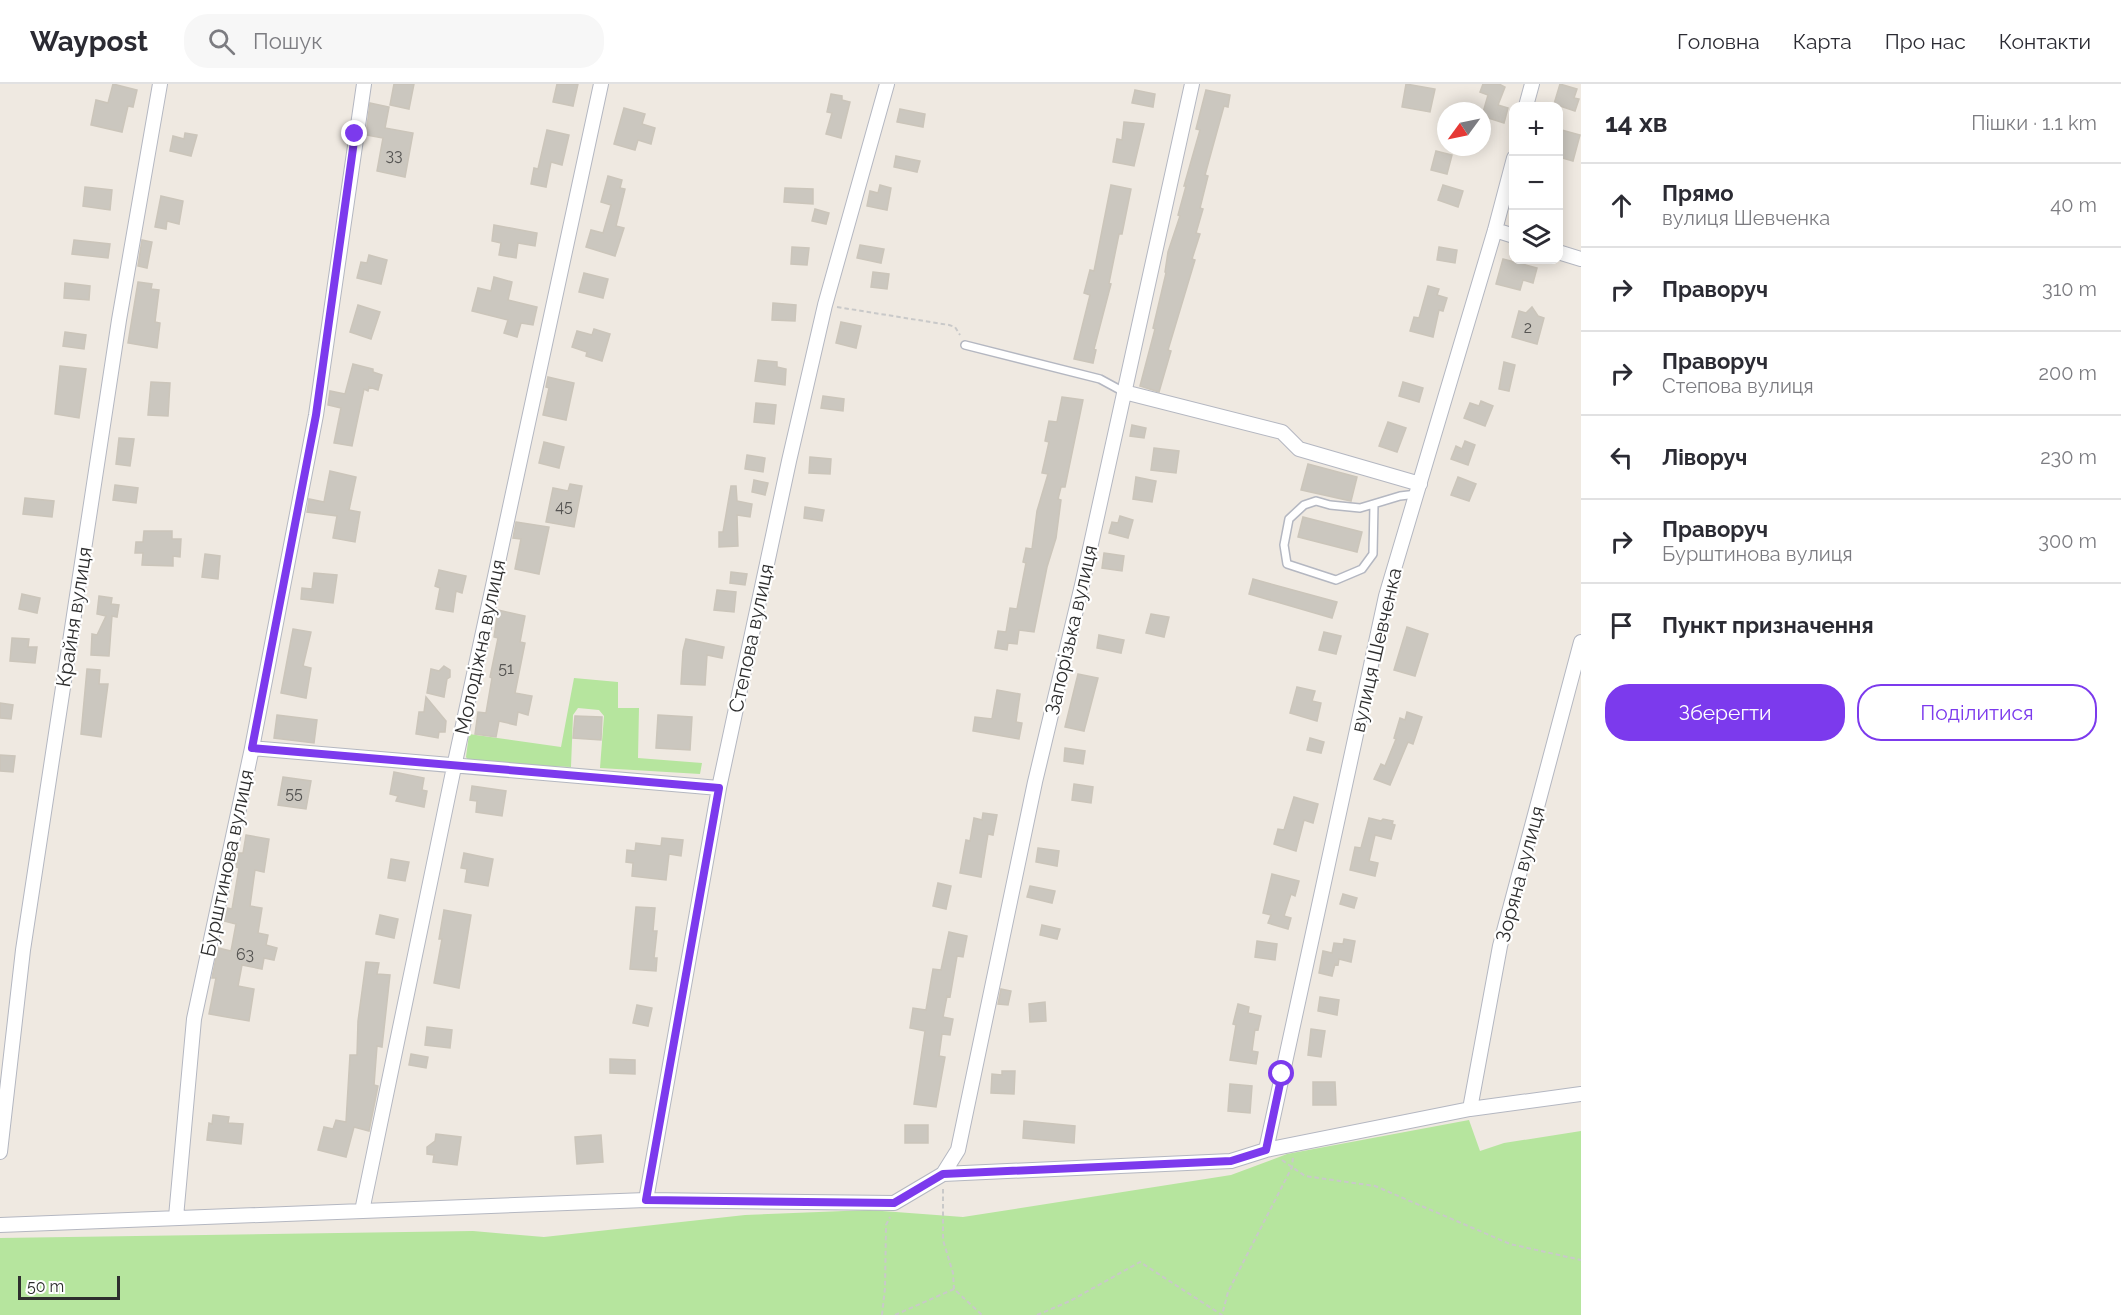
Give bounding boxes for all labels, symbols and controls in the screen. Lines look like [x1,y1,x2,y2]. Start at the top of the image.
search box [184,14,604,68]
text: Waypost [30,25,148,58]
icon: search [205,25,238,58]
text: Пошук [253,28,323,54]
text: Головна [1677,29,1760,54]
text: Карта [1793,29,1852,54]
text: Про нас [1885,29,1966,54]
text: Контакти [1999,29,2091,54]
north arrow [1437,102,1491,156]
map controls [1509,102,1563,264]
button: + [1509,102,1563,156]
text: 14 хв [1605,108,1667,138]
text: Пішки · 1.1 km [1971,111,2097,135]
route end [341,120,367,146]
house number: 33 [385,146,403,165]
button: − [1509,156,1563,210]
text: Прямо [1662,180,1734,206]
icon: ahead [1605,189,1638,222]
text: 40 m [2050,193,2097,217]
text: вулиця Шевченка [1662,206,1830,230]
button: layers [1509,210,1563,264]
icon: right [1605,273,1638,306]
text: Праворуч [1662,276,1768,302]
text: 310 m [2042,277,2097,301]
house number: 2 [1524,318,1532,337]
text: Праворуч [1662,348,1768,374]
icon: right [1605,357,1638,390]
text: 200 m [2039,361,2097,385]
text: Степова вулиця [1662,374,1814,398]
icon: left [1605,441,1638,474]
text: Ліворуч [1662,444,1747,470]
text: 230 m [2040,445,2097,469]
house number: 45 [555,497,573,516]
text: Праворуч [1662,516,1768,542]
icon: right [1605,525,1638,558]
text: 300 m [2038,529,2097,553]
text: Бурштинова вулиця [1662,542,1853,566]
street label: Запорізька вулиця [1040,543,1102,717]
street label: Крайня вулиця [51,545,97,689]
street label: Молодіжна вулиця [450,557,510,737]
street label: Степова вулиця [723,561,779,715]
street label: вулиця Шевченка [1345,565,1407,735]
icon: arrive [1605,609,1638,642]
text: Пункт призначення [1662,612,1874,638]
house number: 51 [498,659,514,678]
button: Зберегти [1605,684,1845,741]
button: Поділитися [1857,684,2097,741]
street label: Бурштинова вулиця [195,767,259,959]
house number: 55 [285,784,303,803]
street label: Зоряна вулиця [1490,803,1550,945]
house number: 63 [236,945,254,964]
route start [1268,1060,1294,1086]
scale bar [18,1273,120,1300]
text: 50 m [27,1277,64,1296]

